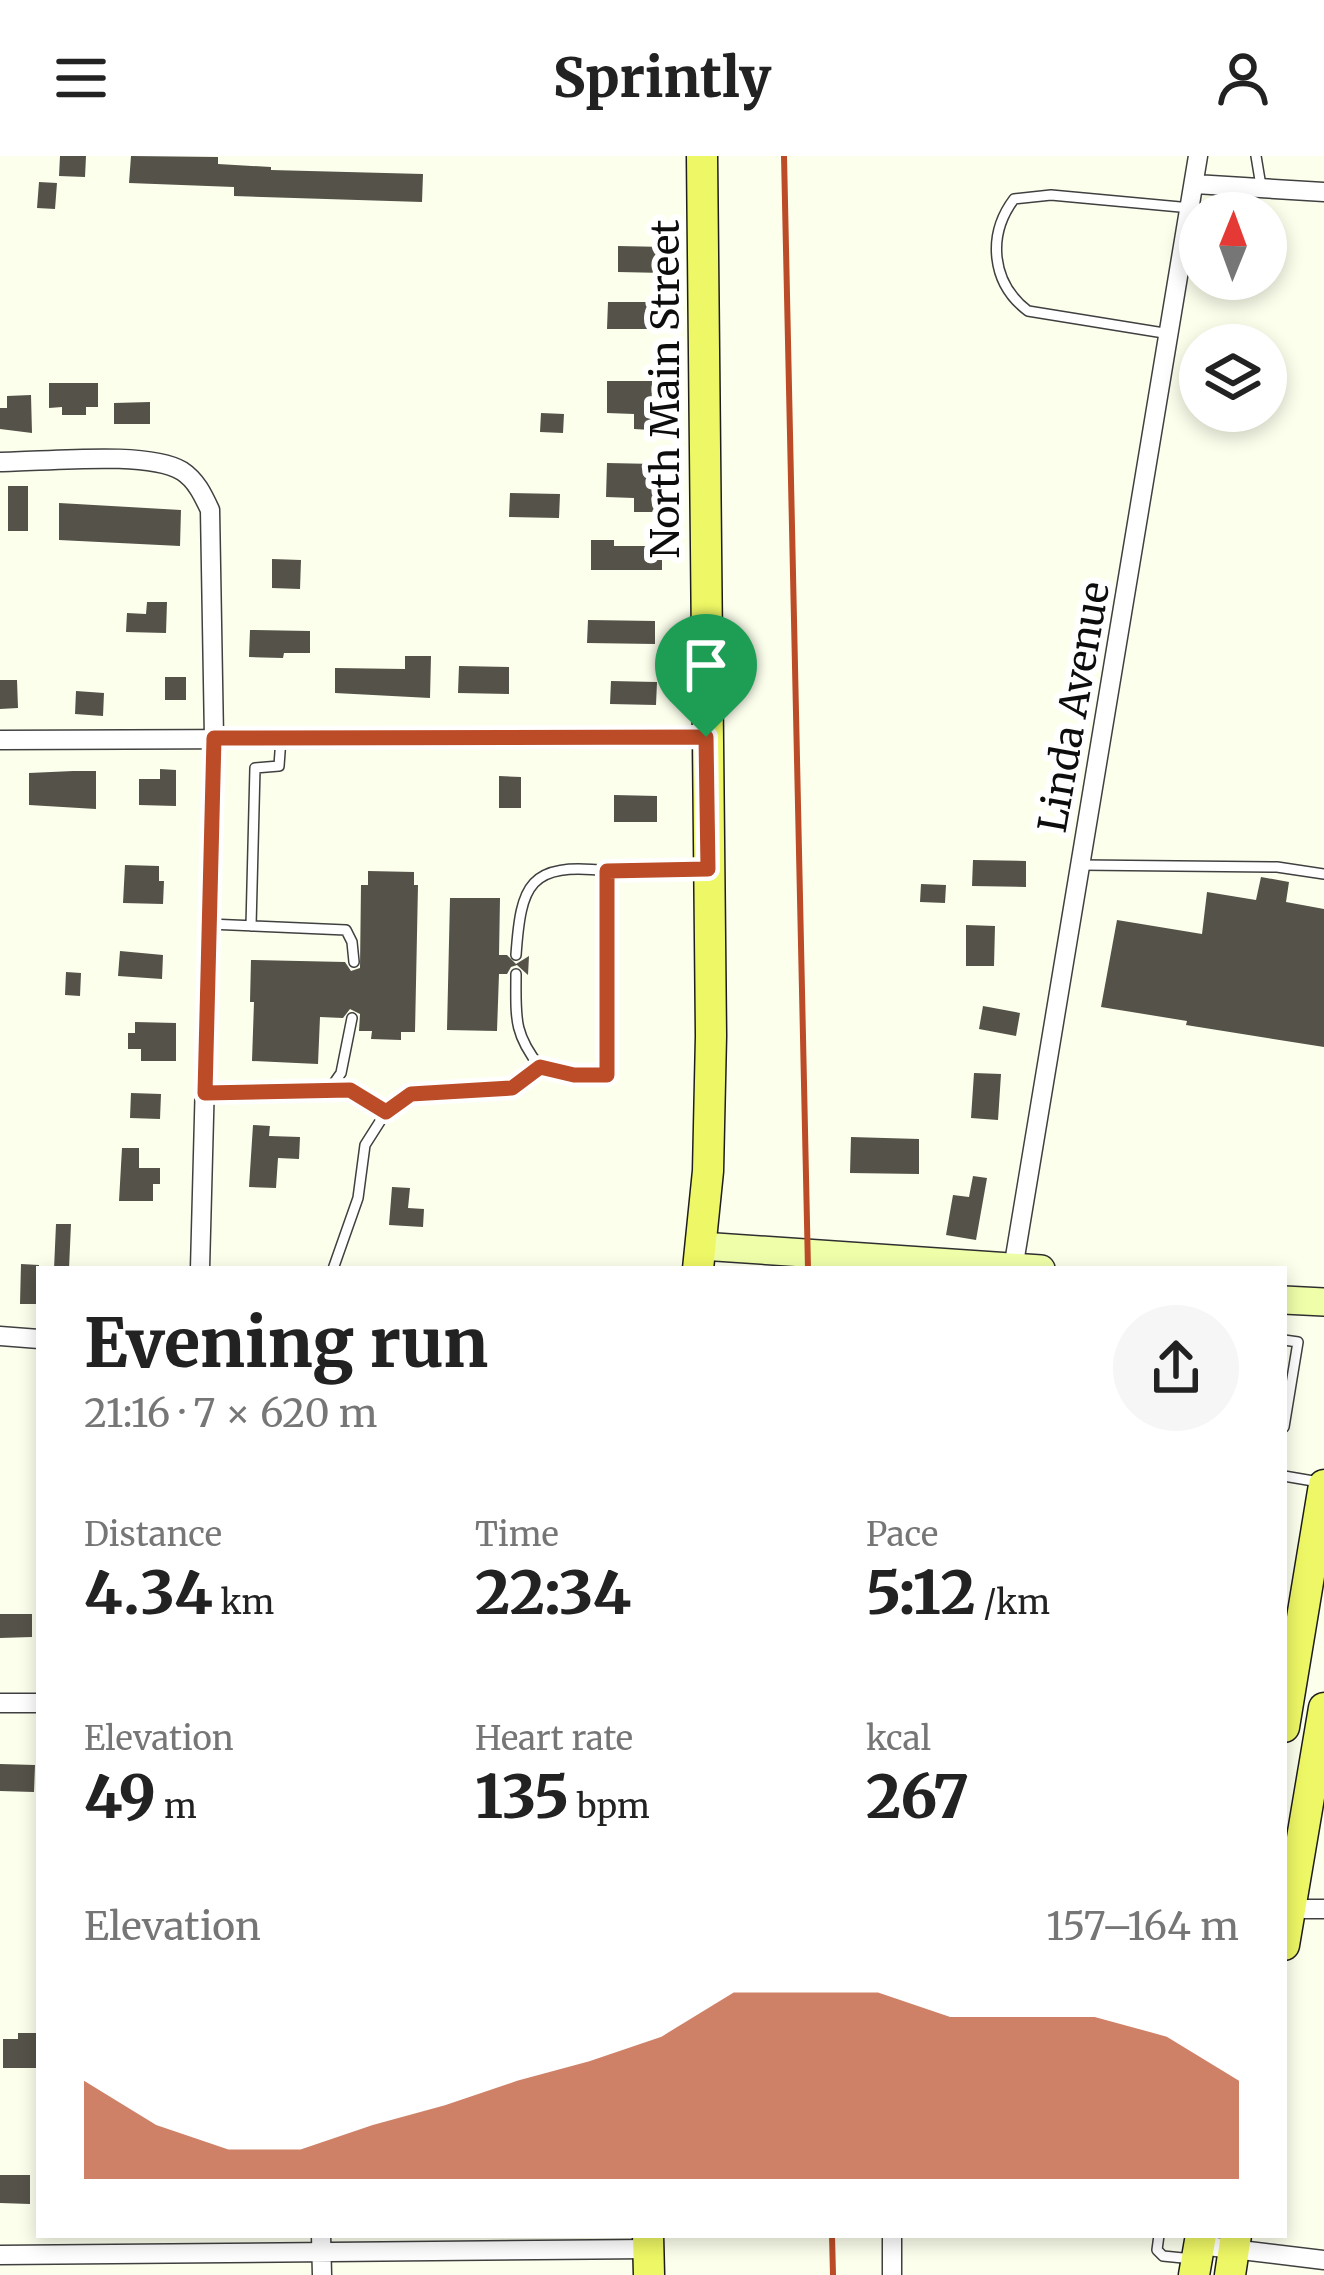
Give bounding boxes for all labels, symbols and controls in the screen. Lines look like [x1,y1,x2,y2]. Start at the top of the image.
text: Sprintly [553,44,771,112]
icon: menu [48,45,114,111]
icon: person [1210,45,1276,111]
north arrow [1179,192,1287,300]
map controls [1179,192,1287,432]
street label: North Main Street [641,220,690,558]
button: layers [1179,324,1287,432]
street label: Linda Avenue [1028,578,1120,836]
pin [655,614,757,737]
icon: arrive [673,632,739,698]
text: Evening run [84,1302,488,1385]
button: share [1113,1305,1239,1431]
text: 21:16 · 7 × 620 m [84,1389,378,1438]
text: Distance [84,1514,222,1555]
text: Time [475,1514,559,1555]
text: Pace [866,1514,938,1555]
text: 4.34 [84,1555,213,1630]
text: 22:34 [475,1555,631,1630]
text: 5:12 [866,1555,976,1630]
text: km [213,1582,274,1623]
text: /km [976,1582,1050,1623]
text: Elevation [84,1718,234,1759]
text: Heart rate [475,1718,633,1759]
text: kcal [866,1718,931,1759]
text: 49 [84,1759,156,1834]
text: 135 [475,1759,569,1834]
text: 267 [866,1759,969,1834]
text: m [156,1786,197,1827]
text: bpm [569,1786,650,1827]
text: Elevation [84,1902,261,1951]
text: 157–164 m [1046,1902,1239,1951]

